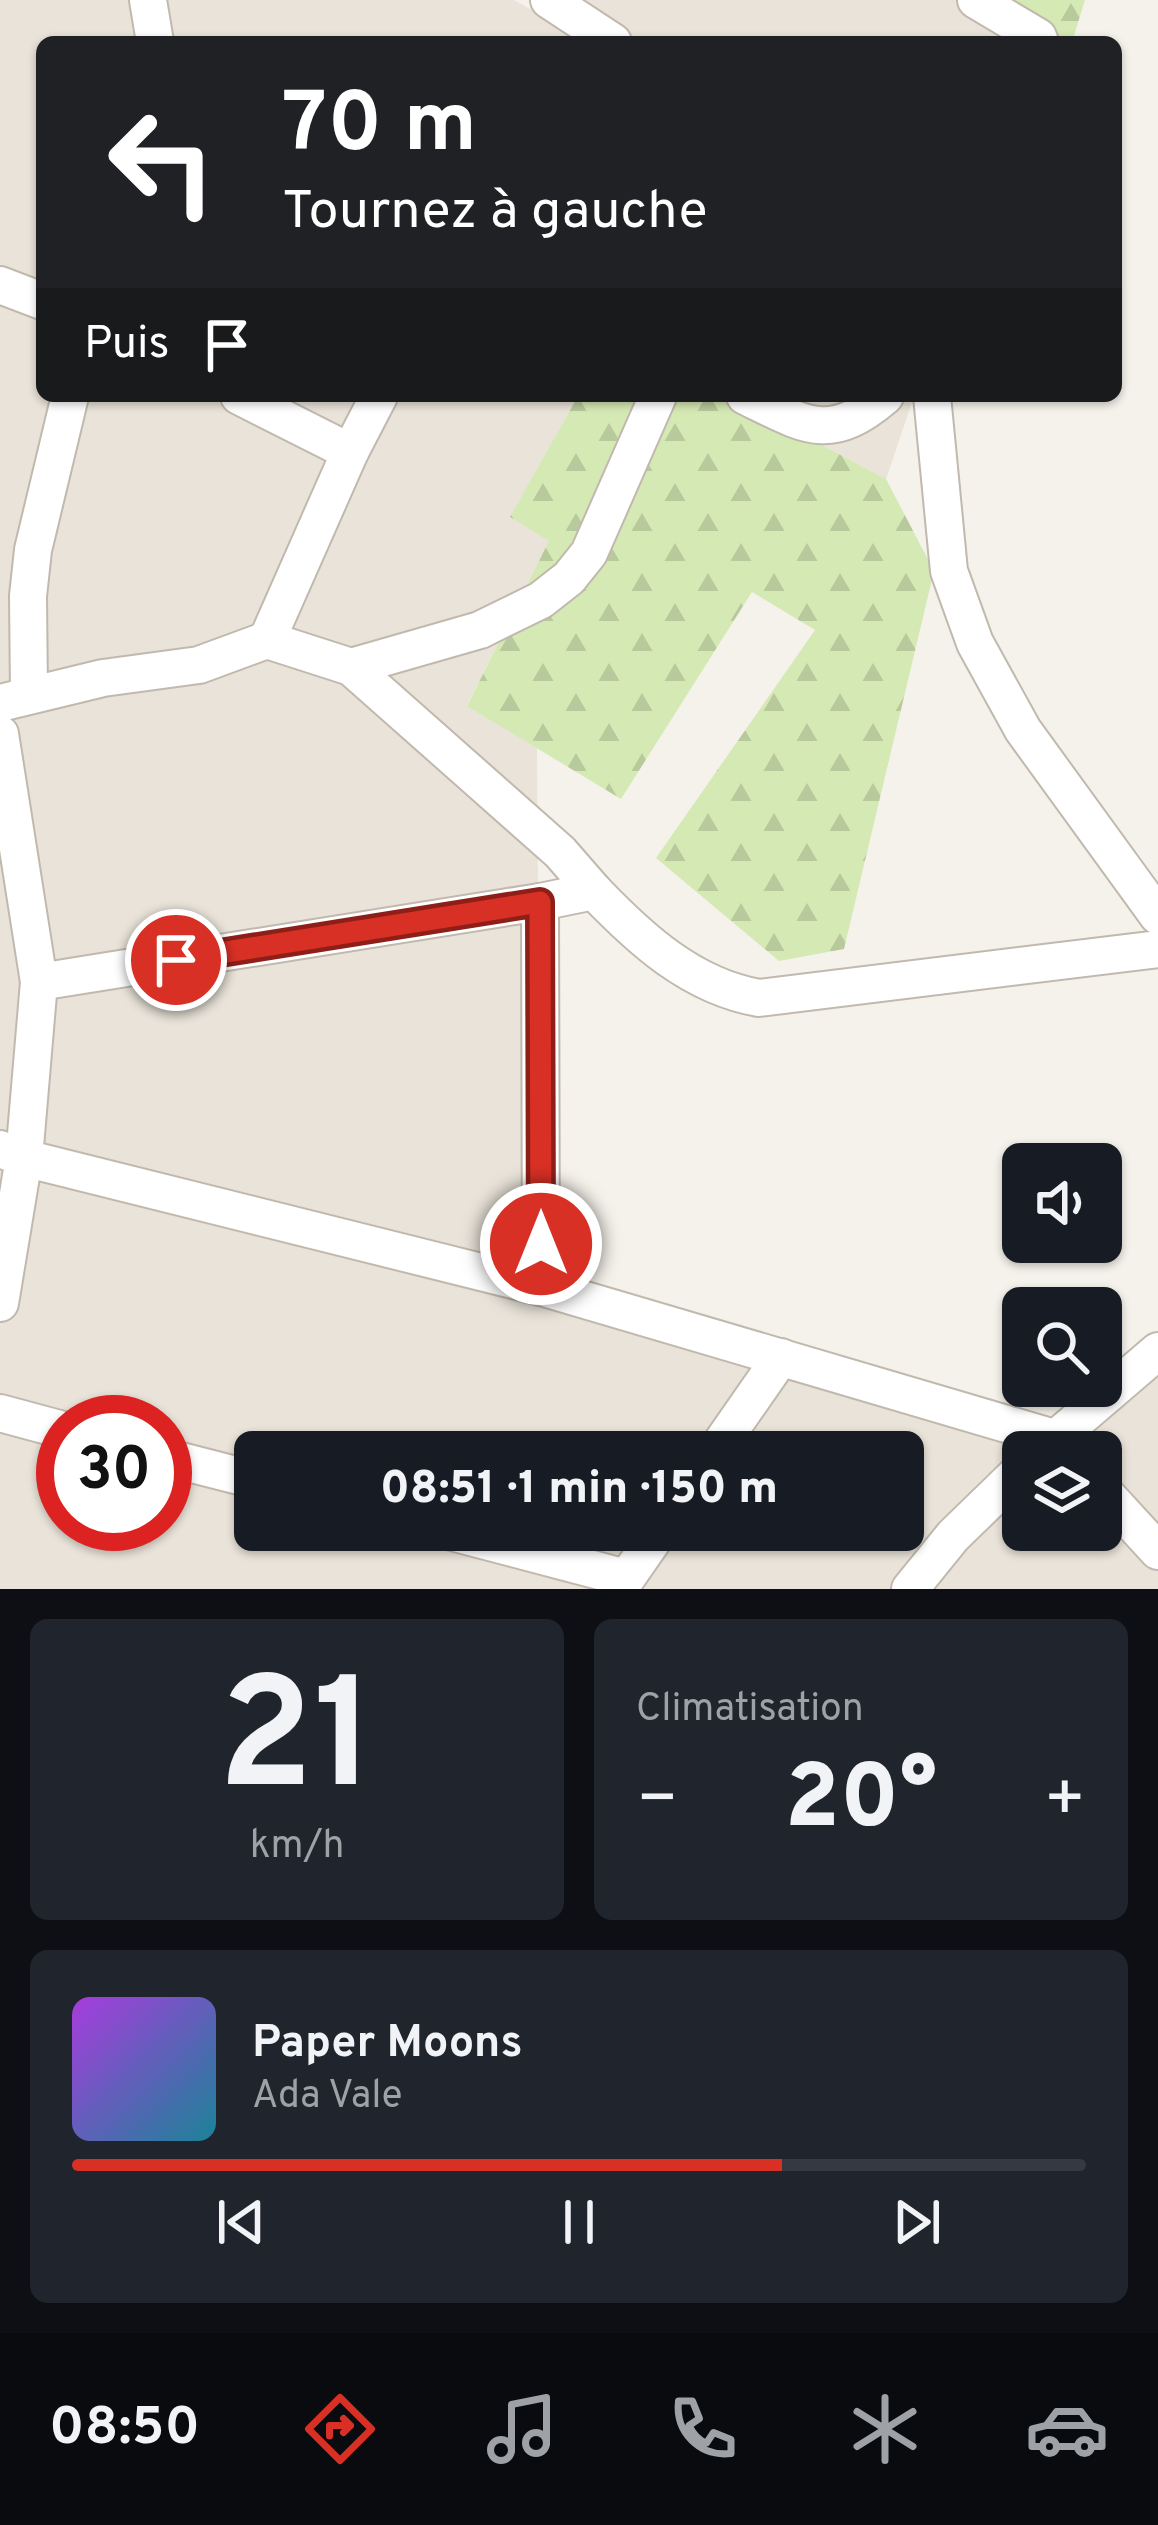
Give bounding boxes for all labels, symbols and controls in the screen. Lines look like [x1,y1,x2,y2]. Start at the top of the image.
text: 70 m [282,75,477,181]
icon: left [84,84,240,240]
text: Tournez à gauche [282,179,708,248]
icon: arrive [194,312,260,378]
text: Puis [84,317,170,374]
pin [125,909,227,1011]
icon: arrive [143,927,209,993]
map controls [1002,1143,1122,1551]
button: sound [1002,1143,1122,1263]
position arrow [478,1181,604,1307]
button: search [1002,1287,1122,1407]
speed limit sign: 30 [36,1395,192,1551]
button: layers [1002,1431,1122,1551]
text: 08:51 · 1 min · 150 m [380,1462,778,1519]
text: 21 [218,1646,376,1844]
text: Climatisation [636,1686,864,1735]
text: 20° [785,1746,937,1859]
text: − [636,1761,679,1844]
text: + [1043,1761,1086,1844]
text: km/h [250,1823,344,1872]
text: Paper Moons [252,2016,523,2073]
text: Ada Vale [252,2073,403,2122]
icon: previous [208,2189,274,2255]
icon: pause [546,2189,612,2255]
icon: next [884,2189,950,2255]
icon: directions [298,2387,382,2471]
icon: music [480,2387,564,2471]
icon: phone [661,2387,745,2471]
icon: climate [843,2387,927,2471]
icon: car [1025,2387,1109,2471]
text: 08:50 [49,2395,200,2464]

